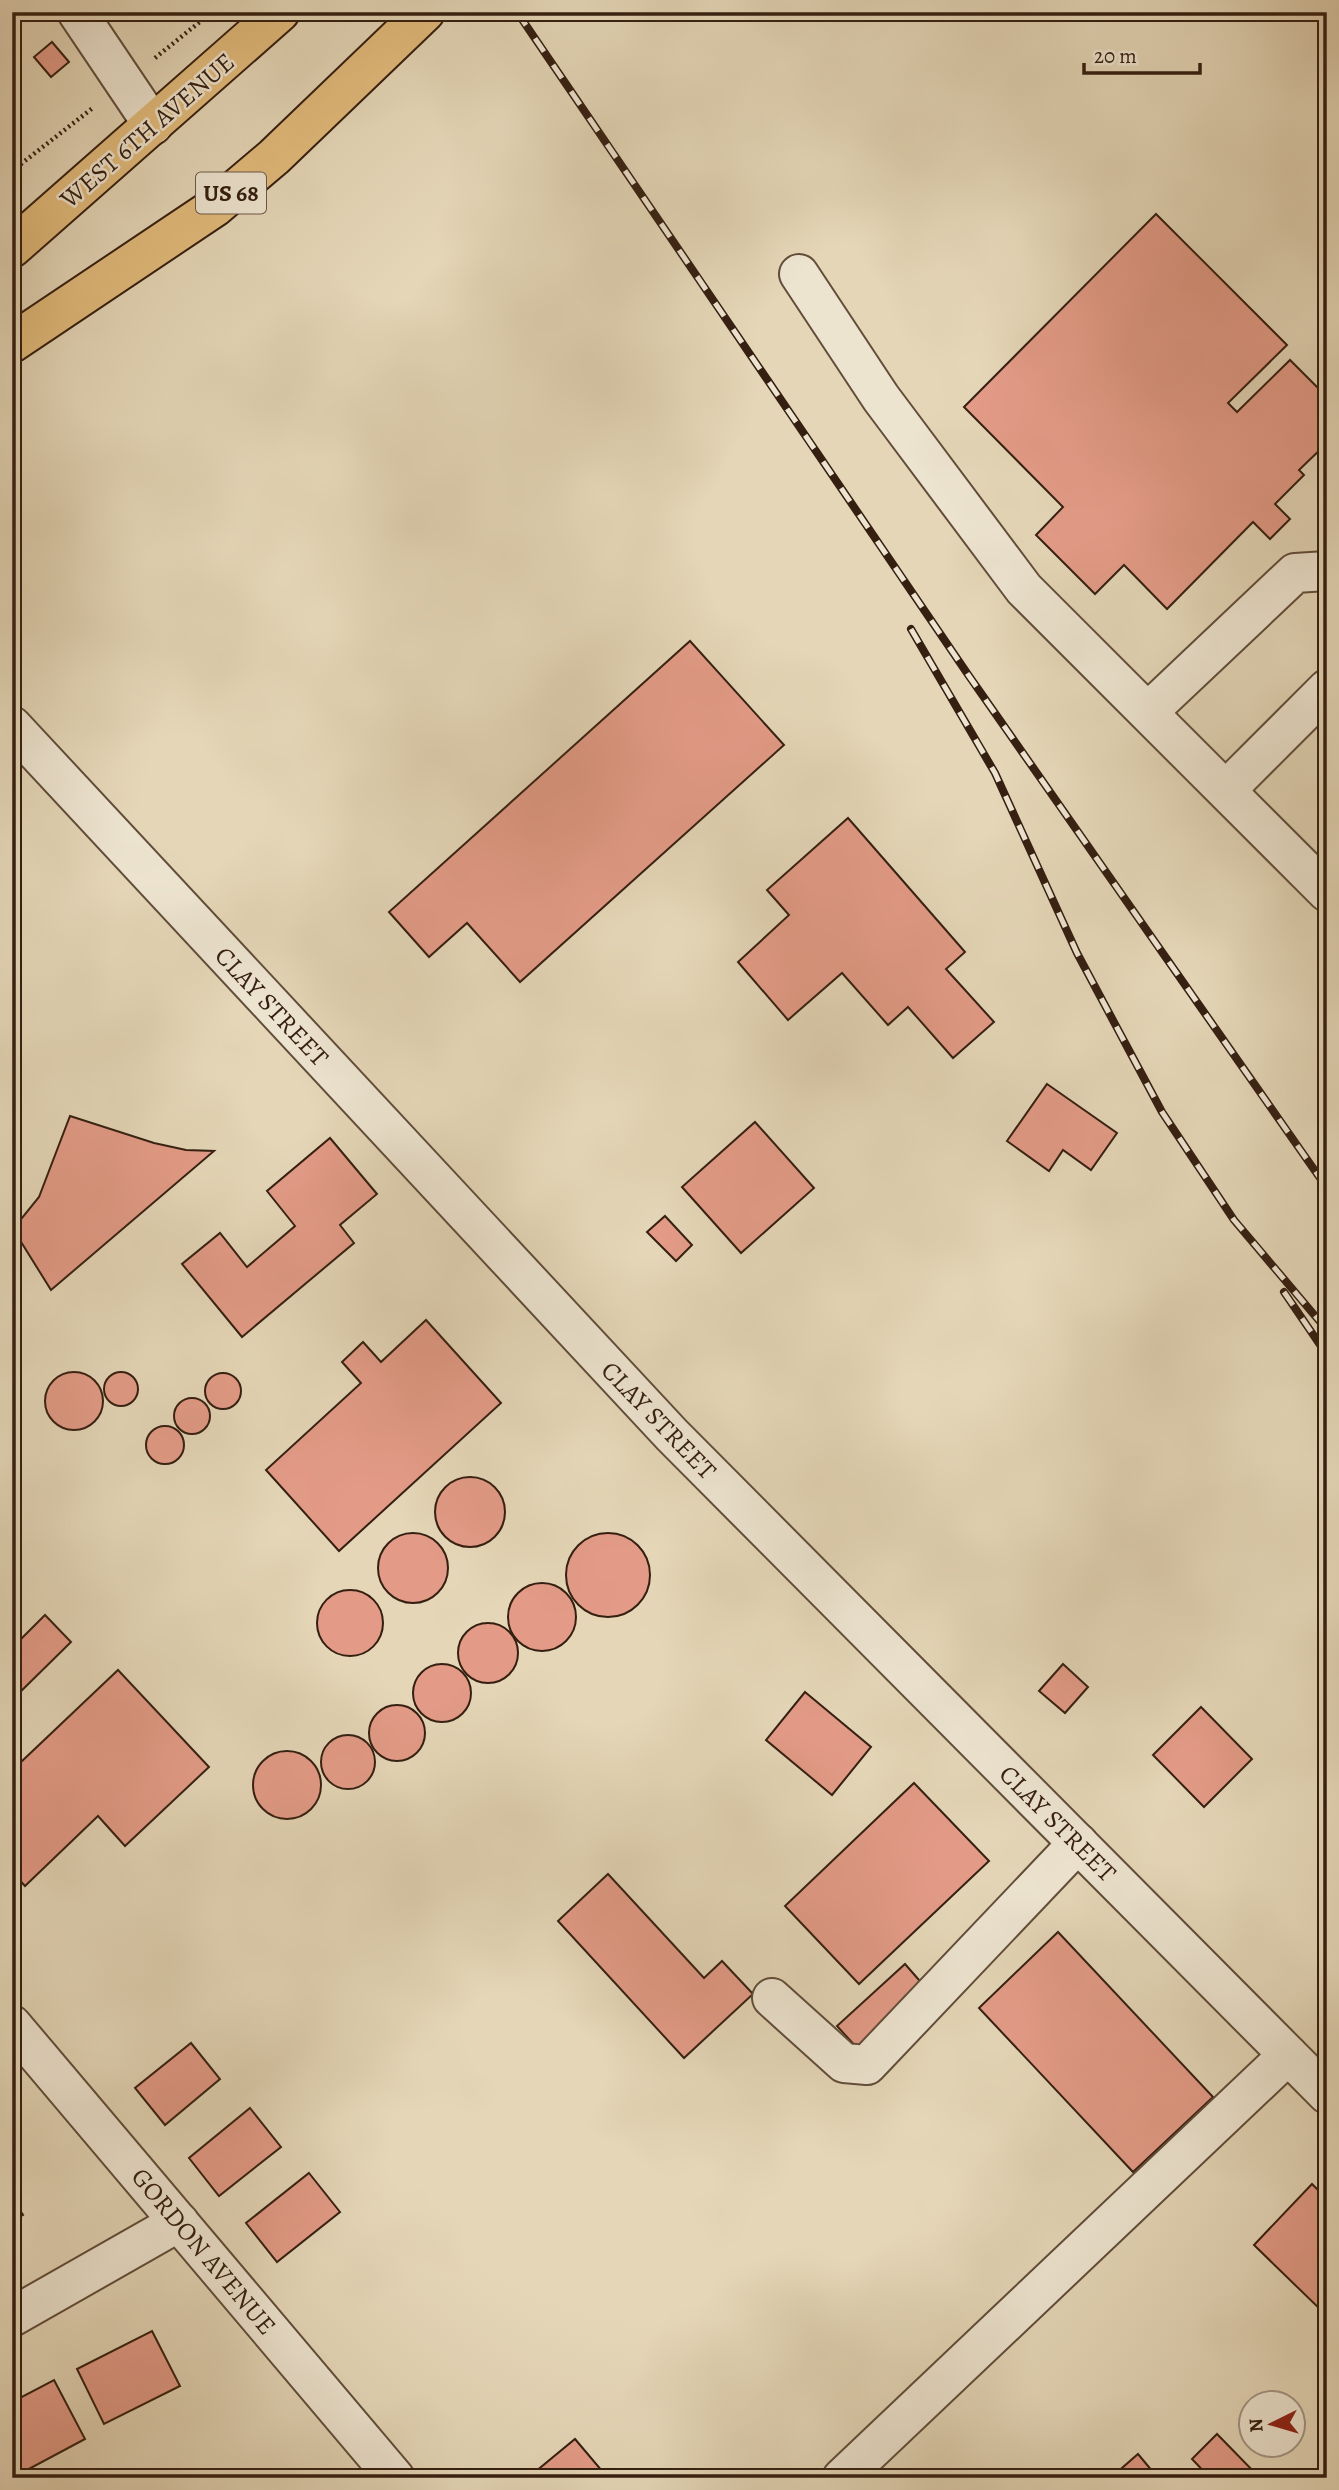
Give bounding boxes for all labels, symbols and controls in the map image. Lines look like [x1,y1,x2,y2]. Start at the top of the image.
scale bar [1084,32,1199,76]
text: 20 m [1094,42,1137,70]
street label: WEST 6TH AVENUE [52,45,242,217]
road number: US 68 [196,173,266,214]
street label: CLAY STREET [207,939,336,1074]
street label: CLAY STREET [593,1353,724,1487]
street label: CLAY STREET [991,1757,1124,1890]
street label: GORDON AVENUE [123,2160,284,2342]
north arrow [1238,2388,1308,2458]
text: N [1242,2417,1270,2433]

